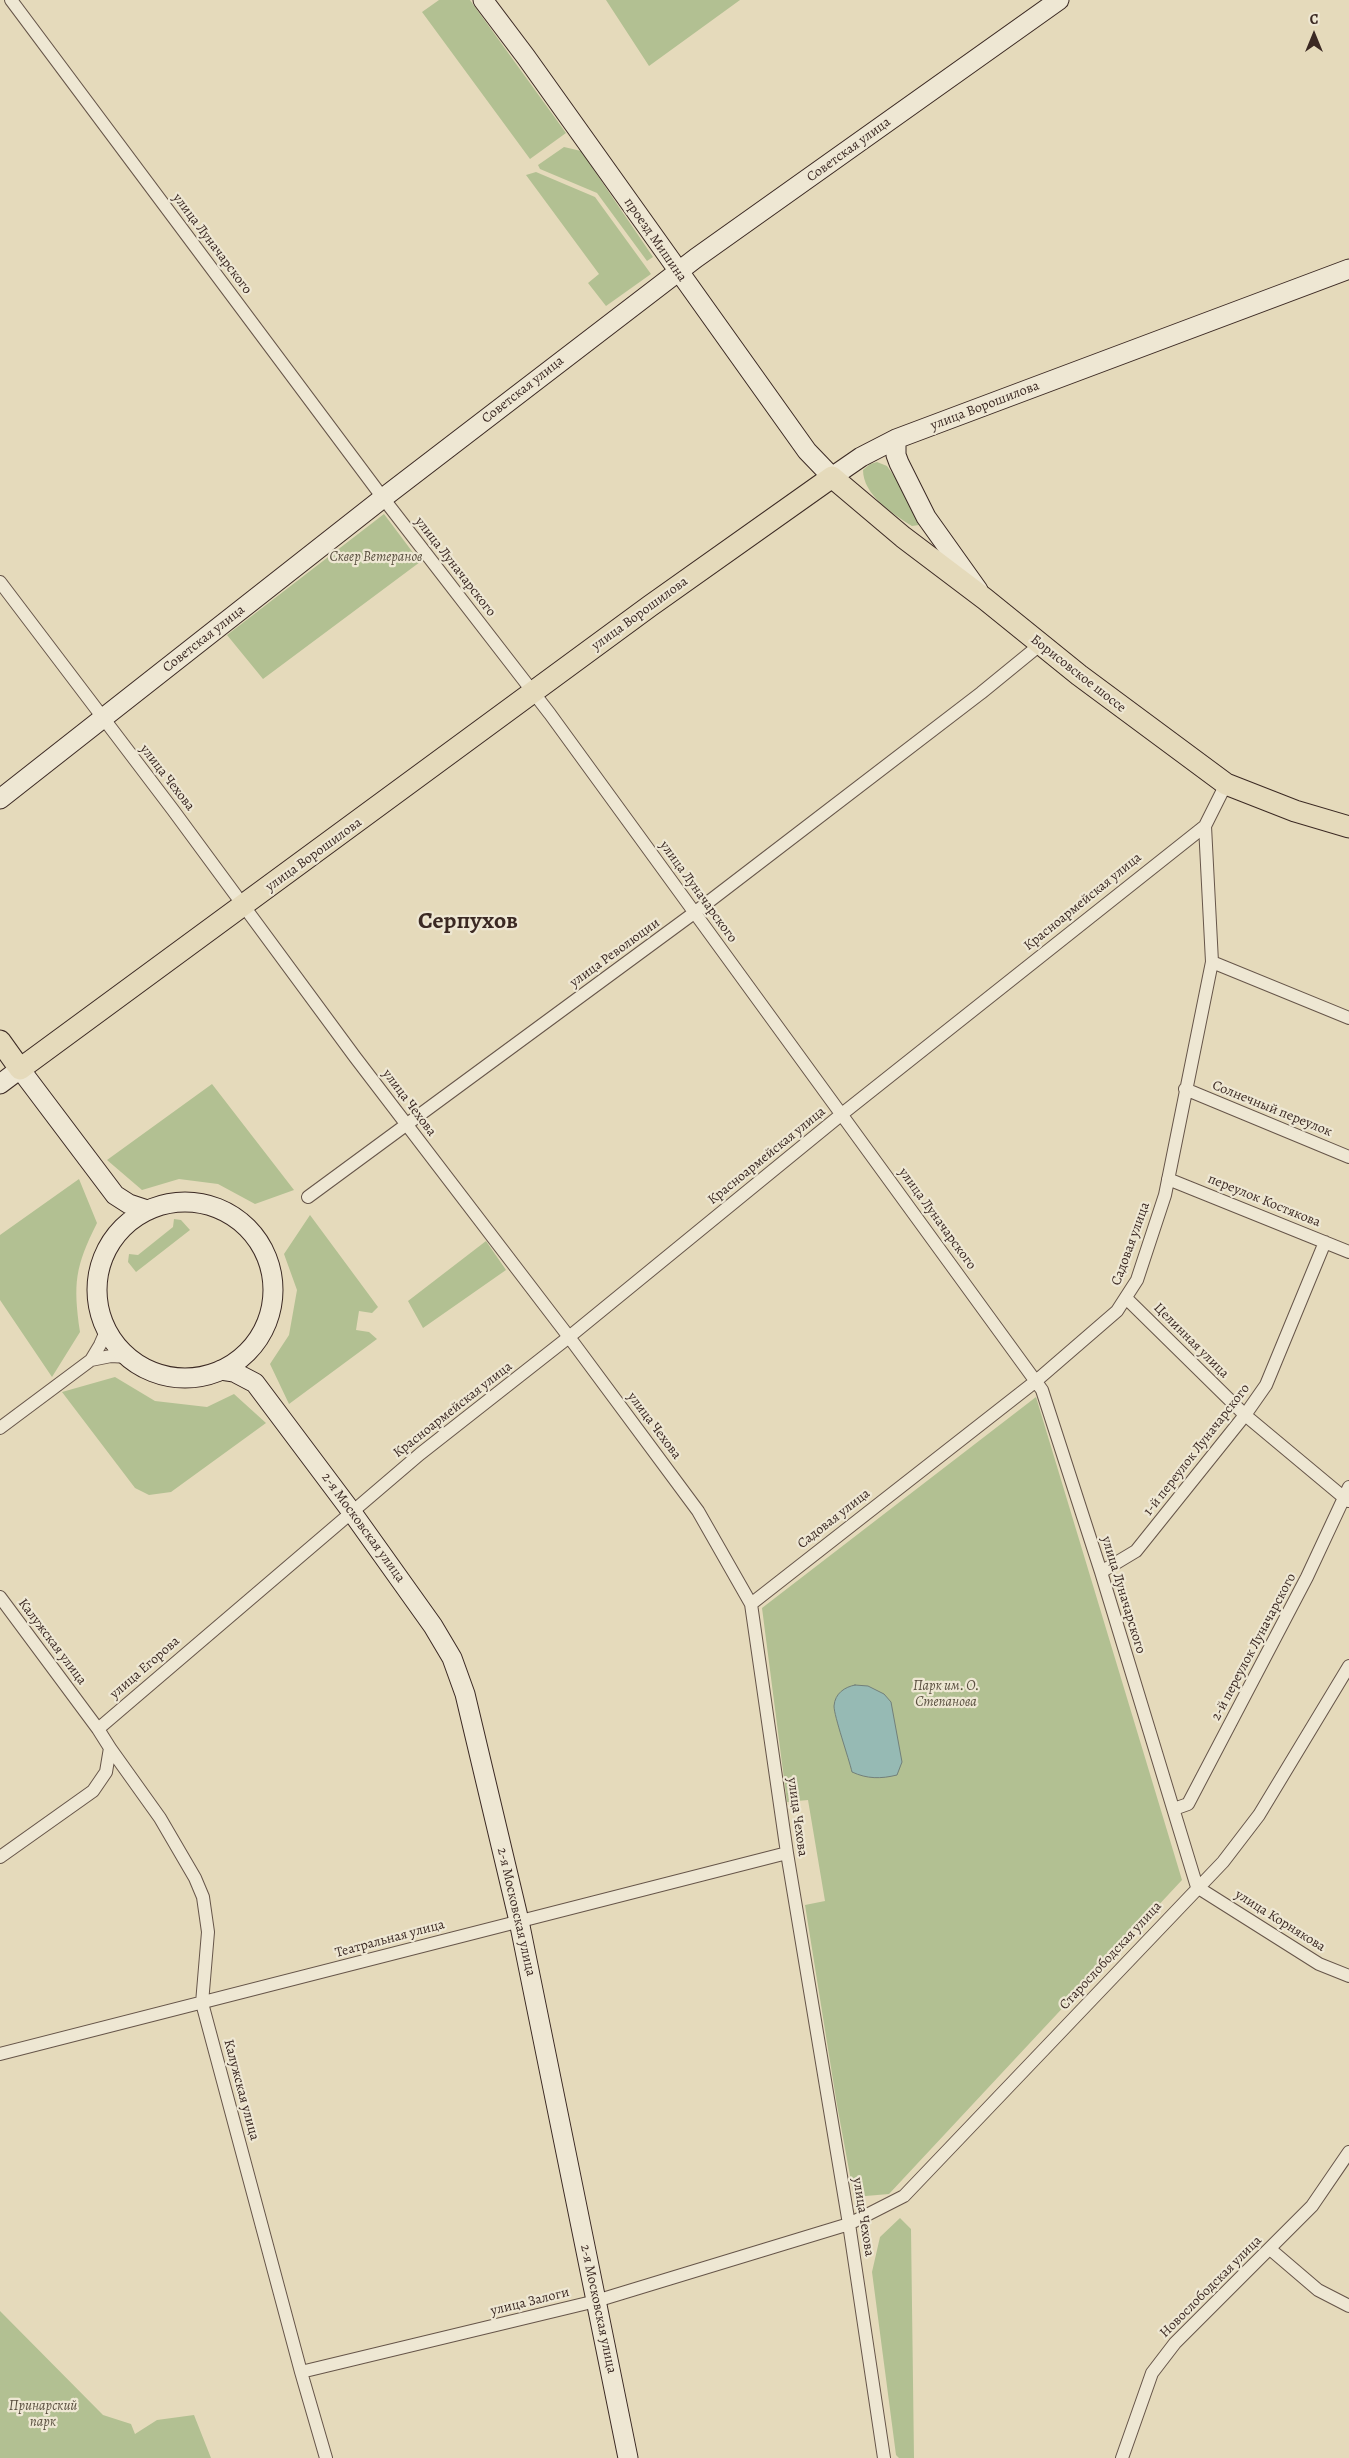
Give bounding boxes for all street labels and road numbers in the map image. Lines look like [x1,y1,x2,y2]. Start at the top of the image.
street label: Советская улица [804,114,894,186]
street label: улица Луначарского [169,190,255,298]
street label: проезд Мишина [620,195,690,285]
street label: Советская улица [479,353,567,427]
street label: улица Ворошилова [928,378,1042,434]
street label: улица Луначарского [411,514,499,620]
street label: улица Ворошилова [589,573,691,655]
street label: Советская улица [160,602,248,676]
street label: Борисовское шоссе [1027,632,1129,716]
street label: улица Чехова [136,742,198,814]
street label: улица Ворошилова [263,814,365,896]
street label: улица Луначарского [655,838,741,946]
street label: Красноармейская улица [1021,849,1145,955]
street label: улица Революции [567,915,663,991]
street label: улица Чехова [378,1066,440,1140]
street label: Солнечный переулок [1210,1077,1334,1141]
street label: Красноармейская улица [705,1103,829,1209]
street label: улица Луначарского [894,1165,980,1273]
street label: переулок Костякова [1205,1171,1323,1231]
street label: Садовая улица [1108,1200,1154,1288]
street label: Целинная улица [1150,1300,1232,1382]
street label: Красноармейская улица [390,1358,516,1462]
street label: 1-й переулок Луначарского [1140,1381,1254,1519]
street label: улица Чехова [623,1389,685,1463]
street label: 2-я Московская улица [318,1470,408,1586]
street label: Садовая улица [794,1485,874,1553]
street label: улица Луначарского [1097,1534,1149,1656]
street label: 2-й переулок Луначарского [1208,1570,1300,1724]
street label: Калужская улица [14,1596,90,1688]
street label: улица Егорова [107,1633,183,1703]
street label: улица Чехова [783,1776,811,1858]
street label: 2-я Московская улица [493,1846,539,1978]
street label: улица Корнякова [1232,1886,1328,1956]
street label: Старослободская улица [1056,1898,1166,2014]
street label: Театральная улица [333,1916,447,1962]
street label: Калужская улица [219,2038,263,2142]
street label: улица Чехова [848,2176,878,2258]
street label: Новослободская улица [1157,2233,1265,2341]
street label: 2-я Московская улица [576,2243,620,2375]
street label: улица Залоги [489,2284,571,2320]

